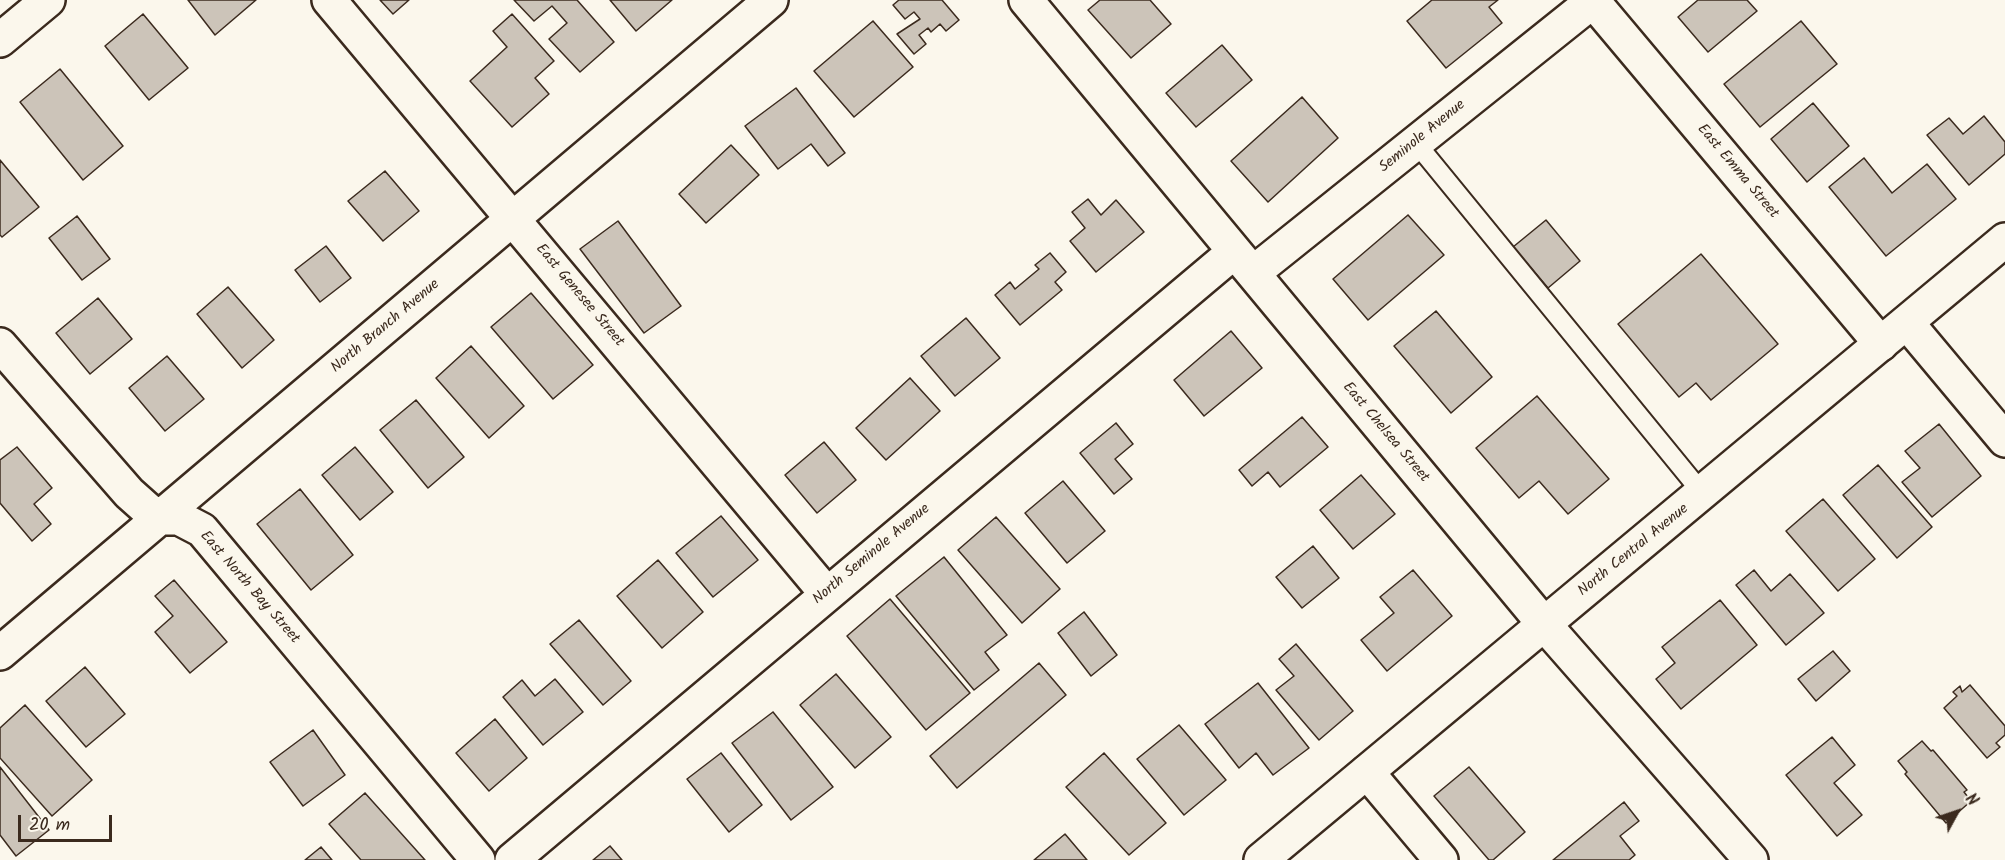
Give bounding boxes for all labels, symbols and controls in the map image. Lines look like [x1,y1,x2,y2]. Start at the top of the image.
street label: Seminole Avenue [1376,97,1470,177]
street label: East Emma Street [1692,121,1782,223]
street label: East Genesee Street [531,241,627,351]
street label: North Branch Avenue [328,276,444,378]
street label: East Chelsea Street [1338,379,1432,487]
street label: North Seminole Avenue [810,501,934,609]
street label: North Central Avenue [1575,501,1693,601]
street label: East North Bay Street [195,528,303,648]
north arrow [1927,782,1987,842]
text: N [1958,788,1984,812]
scale bar [21,803,116,841]
text: 20 m [29,811,70,840]

